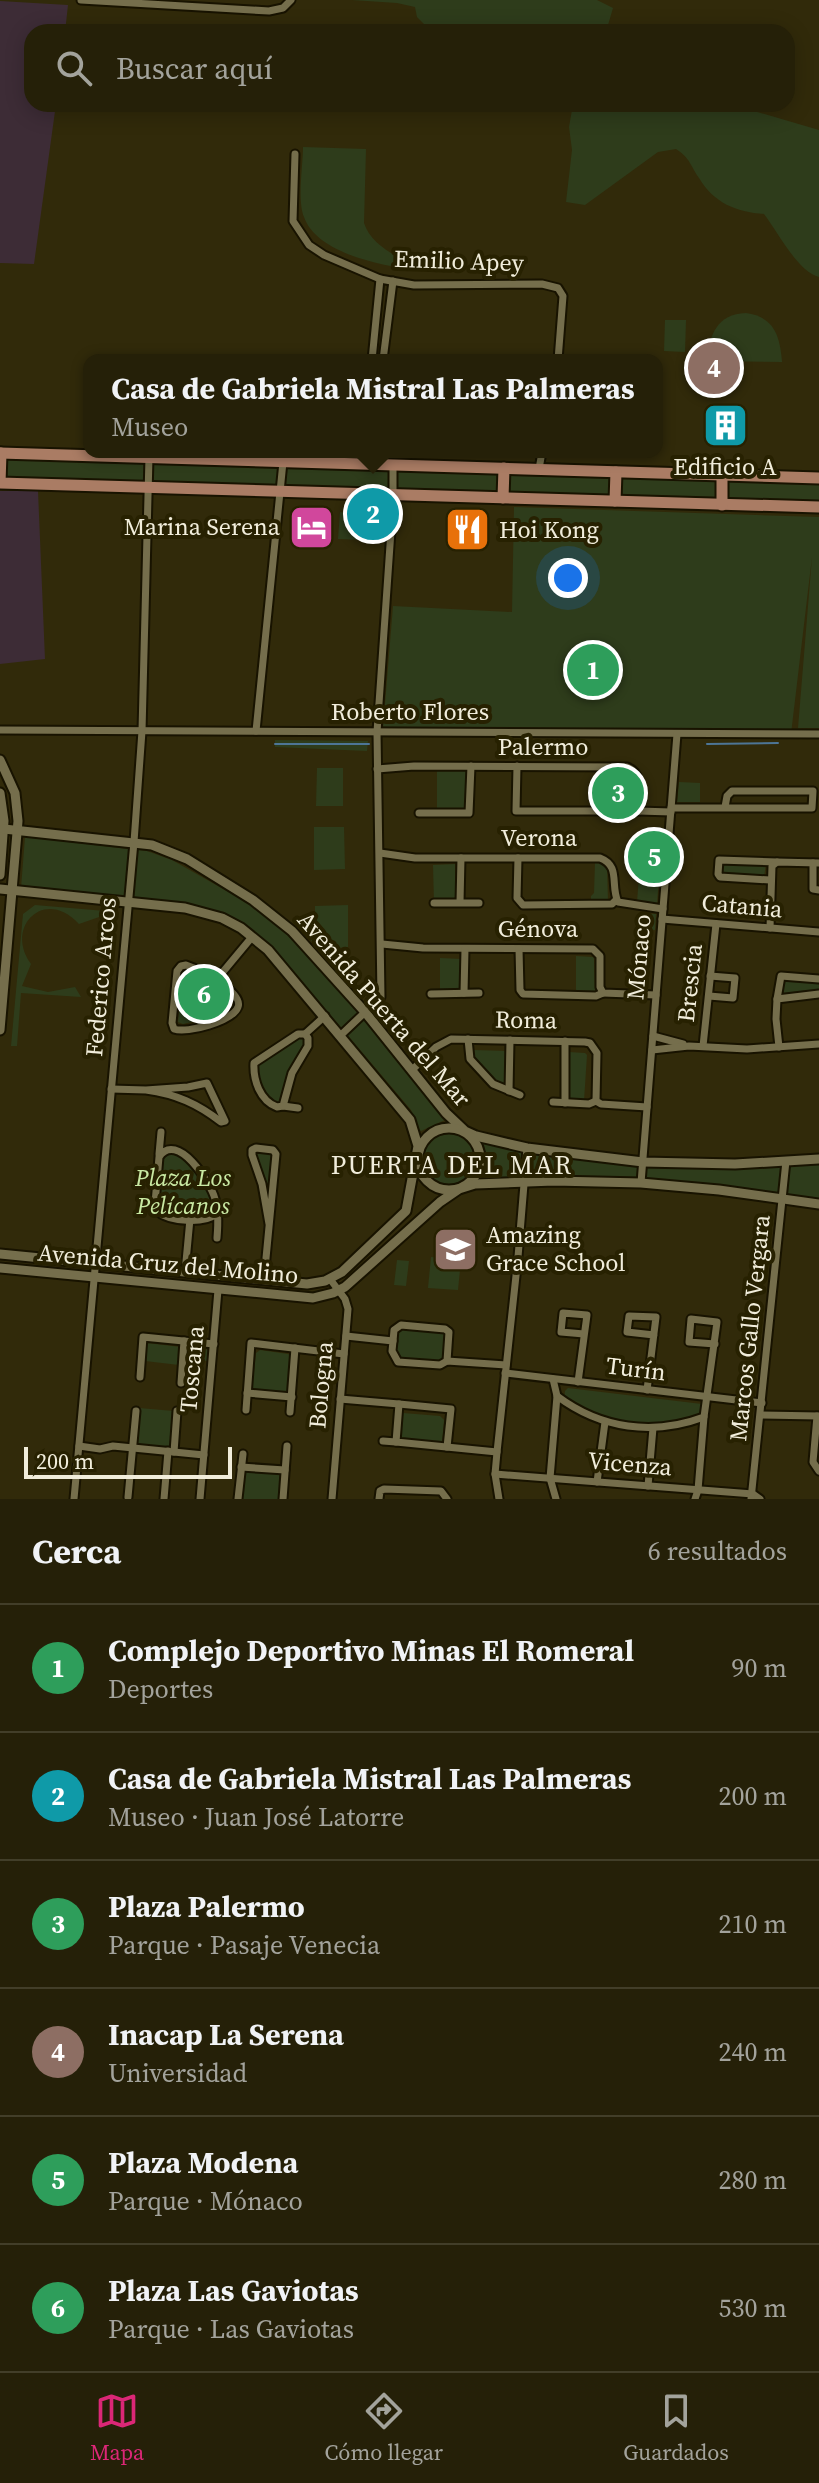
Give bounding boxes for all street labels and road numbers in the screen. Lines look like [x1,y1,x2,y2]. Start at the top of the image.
street label: Emilio Apey [394,242,525,279]
street label: Roberto Flores [331,695,489,728]
street label: Palermo [498,730,588,763]
street label: Verona [501,821,578,854]
street label: Catania [700,886,785,926]
street label: Federico Arcos [77,896,124,1058]
street label: Avenida Puerta del Mar [290,904,479,1114]
street label: Génova [498,912,579,945]
street label: Mónaco [618,913,659,1001]
street label: Brescia [669,941,710,1024]
street label: Roma [495,1002,558,1037]
street label: Marcos Gallo Vergara [721,1212,778,1443]
street label: Avenida Cruz del Molino [36,1236,300,1291]
street label: Toscana [171,1323,212,1414]
street label: Bologna [300,1339,341,1430]
street label: Turín [604,1348,668,1389]
street label: Vicenza [587,1443,674,1484]

